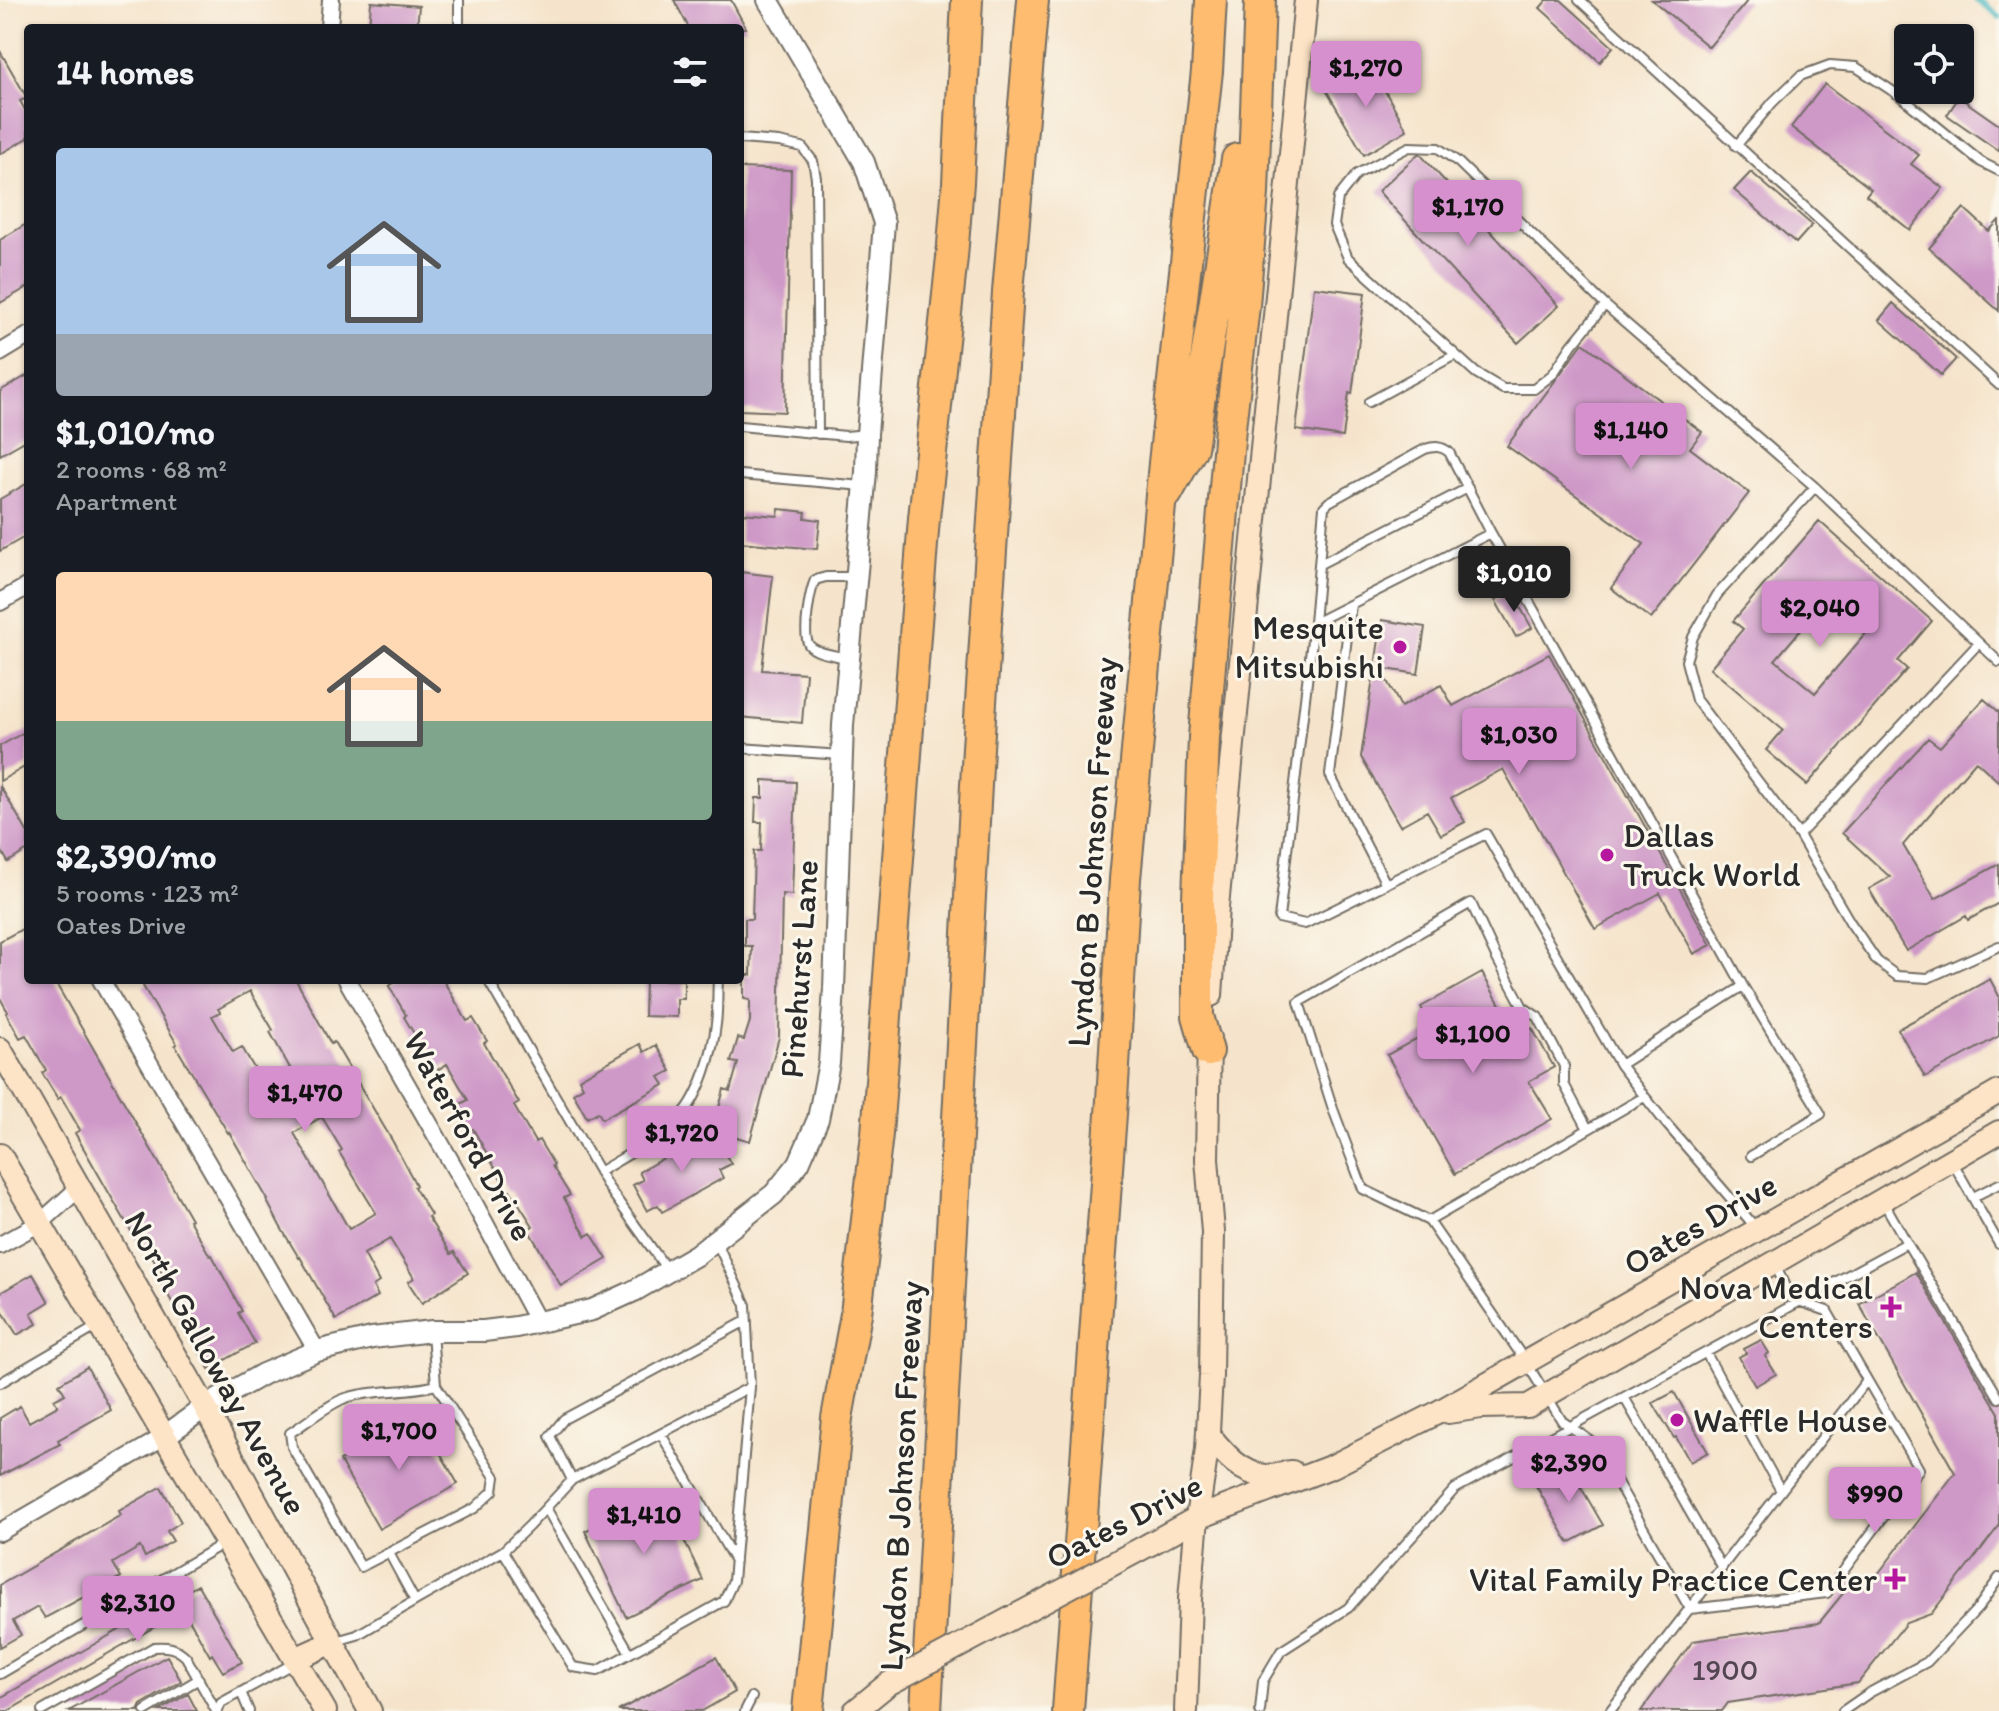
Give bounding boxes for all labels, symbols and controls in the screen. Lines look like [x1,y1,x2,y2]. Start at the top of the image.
map controls [1894,24,1974,104]
button: locate [1894,24,1974,104]
pin: $1,270 [1301,41,1431,109]
icon: filters [668,50,712,94]
text: $1,270 [1329,51,1403,83]
text: 14 homes [56,52,194,93]
pin: $1,170 [1403,180,1533,248]
text: $1,170 [1432,190,1504,222]
icon: home [312,200,456,344]
pin: $1,140 [1566,403,1696,471]
text: $1,010/mo [56,412,215,453]
text: $1,140 [1593,413,1669,445]
text: 2 rooms · 68 m² [56,453,227,485]
text: Apartment [56,485,177,517]
pin: $1,010 [1449,546,1579,614]
text: $1,010 [1476,556,1552,588]
pin: $2,040 [1755,581,1885,649]
text: $2,040 [1780,591,1860,623]
place label: Mesquite Mitsubishi [1234,607,1384,687]
icon: home [312,624,456,768]
marker: Mesquite Mitsubishi [1391,638,1409,656]
street label: Lyndon B Johnson Freeway [1058,656,1126,1048]
pin: $1,030 [1454,708,1584,776]
text: $1,030 [1480,718,1558,750]
place label: Dallas Truck World [1623,815,1801,895]
text: $2,390/mo [56,836,217,877]
marker: Dallas Truck World [1598,846,1616,864]
street label: Pinehurst Lane [771,858,827,1080]
text: 5 rooms · 123 m² [56,877,239,909]
text: Oates Drive [56,909,186,941]
pin: $1,100 [1408,1007,1538,1075]
text: $1,100 [1435,1017,1511,1049]
street label: Waterford Drive [395,1024,543,1248]
pin: $1,470 [240,1066,370,1134]
text: $1,470 [267,1076,343,1108]
pin: $1,720 [617,1106,747,1174]
text: $1,720 [645,1116,719,1148]
street label: Oates Drive [1616,1164,1784,1284]
street label: North Galloway Avenue [115,1204,317,1522]
place label: Nova Medical Centers [1680,1267,1873,1347]
street label: Lyndon B Johnson Freeway [870,1280,932,1672]
marker: Nova Medical Centers [1880,1296,1902,1318]
place label: Waffle House [1693,1400,1888,1441]
pin: $1,700 [334,1404,464,1472]
marker: Waffle House [1668,1411,1686,1429]
text: $1,700 [361,1414,437,1446]
pin: $2,390 [1504,1436,1634,1504]
text: $2,390 [1531,1446,1607,1478]
street label: Oates Drive [1039,1464,1209,1578]
pin: $990 [1828,1467,1922,1535]
text: $990 [1847,1477,1903,1509]
pin: $1,410 [579,1488,709,1556]
text: $1,410 [606,1498,682,1530]
place label: Vital Family Practice Center [1469,1559,1877,1600]
marker: Vital Family Practice Center [1884,1568,1906,1590]
pin: $2,310 [73,1576,203,1644]
text: $2,310 [100,1586,176,1618]
house number: 1900 [1692,1651,1758,1688]

